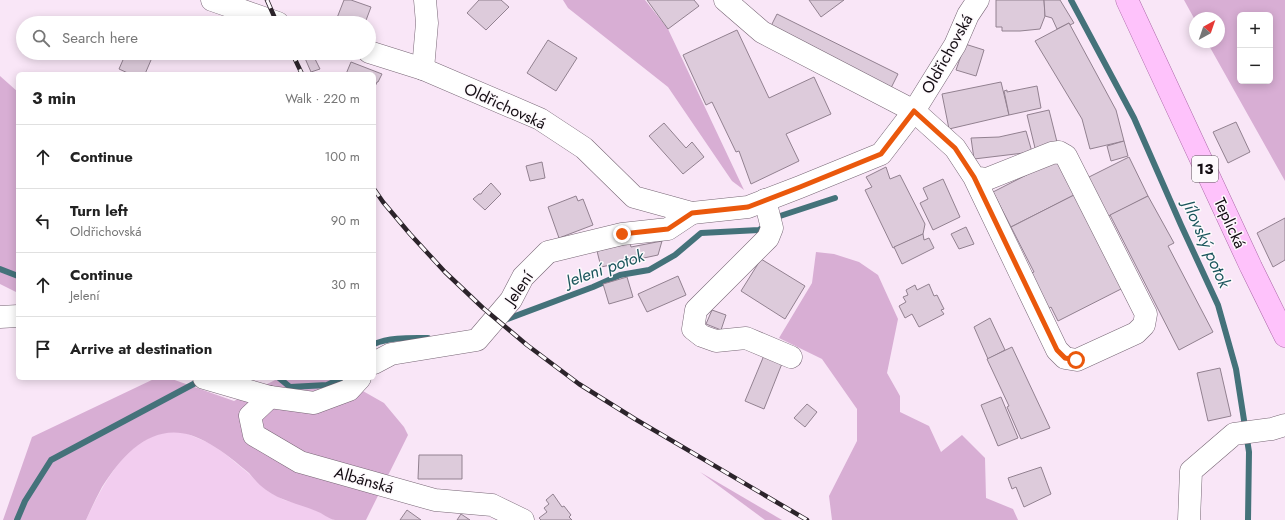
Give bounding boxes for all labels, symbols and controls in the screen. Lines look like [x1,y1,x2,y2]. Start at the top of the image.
street label: Oldřichovská [916,10,978,98]
north arrow [1189,12,1225,48]
map controls [1237,12,1273,84]
button: + [1237,12,1273,48]
search box [16,16,376,60]
icon: search [30,27,52,49]
text: Search here [62,27,138,49]
button: − [1237,48,1273,84]
street label: Oldřichovská [460,77,550,135]
text: 3 min [32,86,76,110]
text: Walk · 220 m [285,89,360,108]
icon: ahead [32,146,54,168]
text: Continue [70,146,133,168]
text: 100 m [325,147,360,166]
road number: 13 [1192,156,1218,182]
water label: Jílovský potok [1176,194,1237,292]
street label: Teplická [1208,194,1252,252]
text: Turn left [70,200,128,222]
icon: left [32,210,54,232]
text: 90 m [331,211,360,230]
text: Oldřichovská [70,222,141,241]
route end [613,225,631,243]
water label: Jelení potok [560,243,648,294]
text: Continue [70,264,133,286]
street label: Jelení [498,266,539,311]
icon: ahead [32,274,54,296]
text: 30 m [331,275,360,294]
text: Jelení [70,286,100,305]
icon: arrive [32,338,54,360]
text: Arrive at destination [70,338,212,360]
route start [1067,351,1085,369]
street label: Albánská [332,461,396,499]

